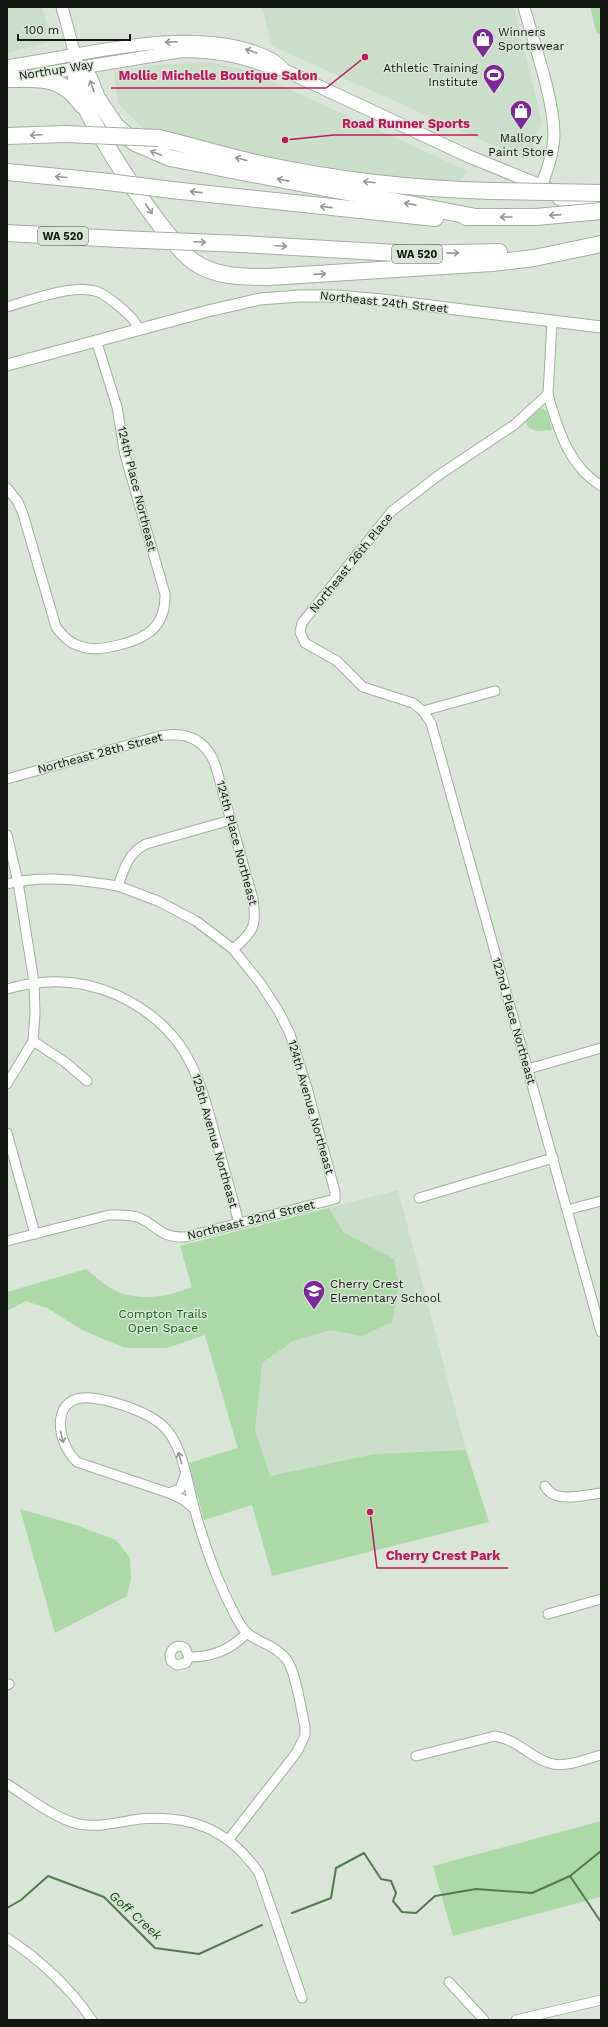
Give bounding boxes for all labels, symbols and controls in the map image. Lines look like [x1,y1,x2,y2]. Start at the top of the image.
scale bar [18,16,130,42]
text: 100 m [24,23,59,37]
place label: Winners Sportswear [498,25,564,53]
shop icon: Winners Sportswear [470,26,496,59]
one-way arrow [165,38,178,46]
one-way arrow [245,46,257,54]
street label: Northup Way [18,57,95,83]
place label: Athletic Training Institute [383,61,479,89]
sports icon: Athletic Training Institute [481,62,507,95]
callout: Mollie Michelle Boutique Salon [111,63,326,88]
text: Mollie Michelle Boutique Salon [118,68,318,83]
one-way arrow [87,81,95,93]
shop icon: Mallory Paint Store [508,98,534,131]
callout: Road Runner Sports [334,110,478,135]
text: Road Runner Sports [342,116,470,131]
one-way arrow [30,131,43,139]
place label: Mallory Paint Store [488,131,554,159]
one-way arrow [150,148,162,156]
one-way arrow [235,154,248,162]
one-way arrow [55,174,68,181]
one-way arrow [276,175,289,183]
one-way arrow [363,178,376,186]
one-way arrow [190,189,203,196]
one-way arrow [404,200,417,208]
one-way arrow [145,203,153,214]
one-way arrow [320,203,333,211]
one-way arrow [549,212,562,219]
one-way arrow [500,213,513,221]
road number: WA 520 [38,227,88,245]
one-way arrow [193,239,206,246]
one-way arrow [274,243,287,250]
road number: WA 520 [392,245,442,263]
one-way arrow [446,249,459,257]
one-way arrow [313,270,326,277]
street label: Northeast 24th Street [319,288,449,316]
street label: 124th Place Northeast [115,425,159,553]
street label: Northeast 26th Place [306,510,396,616]
street label: Northeast 28th Street [36,730,164,776]
street label: 124th Place Northeast [214,779,260,907]
street label: 122nd Place Northeast [489,956,539,1086]
street label: 124th Avenue Northeast [285,1038,337,1176]
street label: 125th Avenue Northeast [189,1072,241,1210]
street label: Northeast 32nd Street [186,1197,316,1243]
place label: Cherry Crest Elementary School [330,1277,441,1305]
school or university icon: Cherry Crest Elementary School [301,1278,327,1311]
park label: Compton Trails Open Space [119,1307,207,1335]
one-way arrow [59,1430,67,1443]
one-way arrow [176,1451,183,1464]
callout: Cherry Crest Park [377,1543,508,1568]
text: Cherry Crest Park [386,1548,501,1563]
water label: Goff Creek [106,1888,166,1943]

